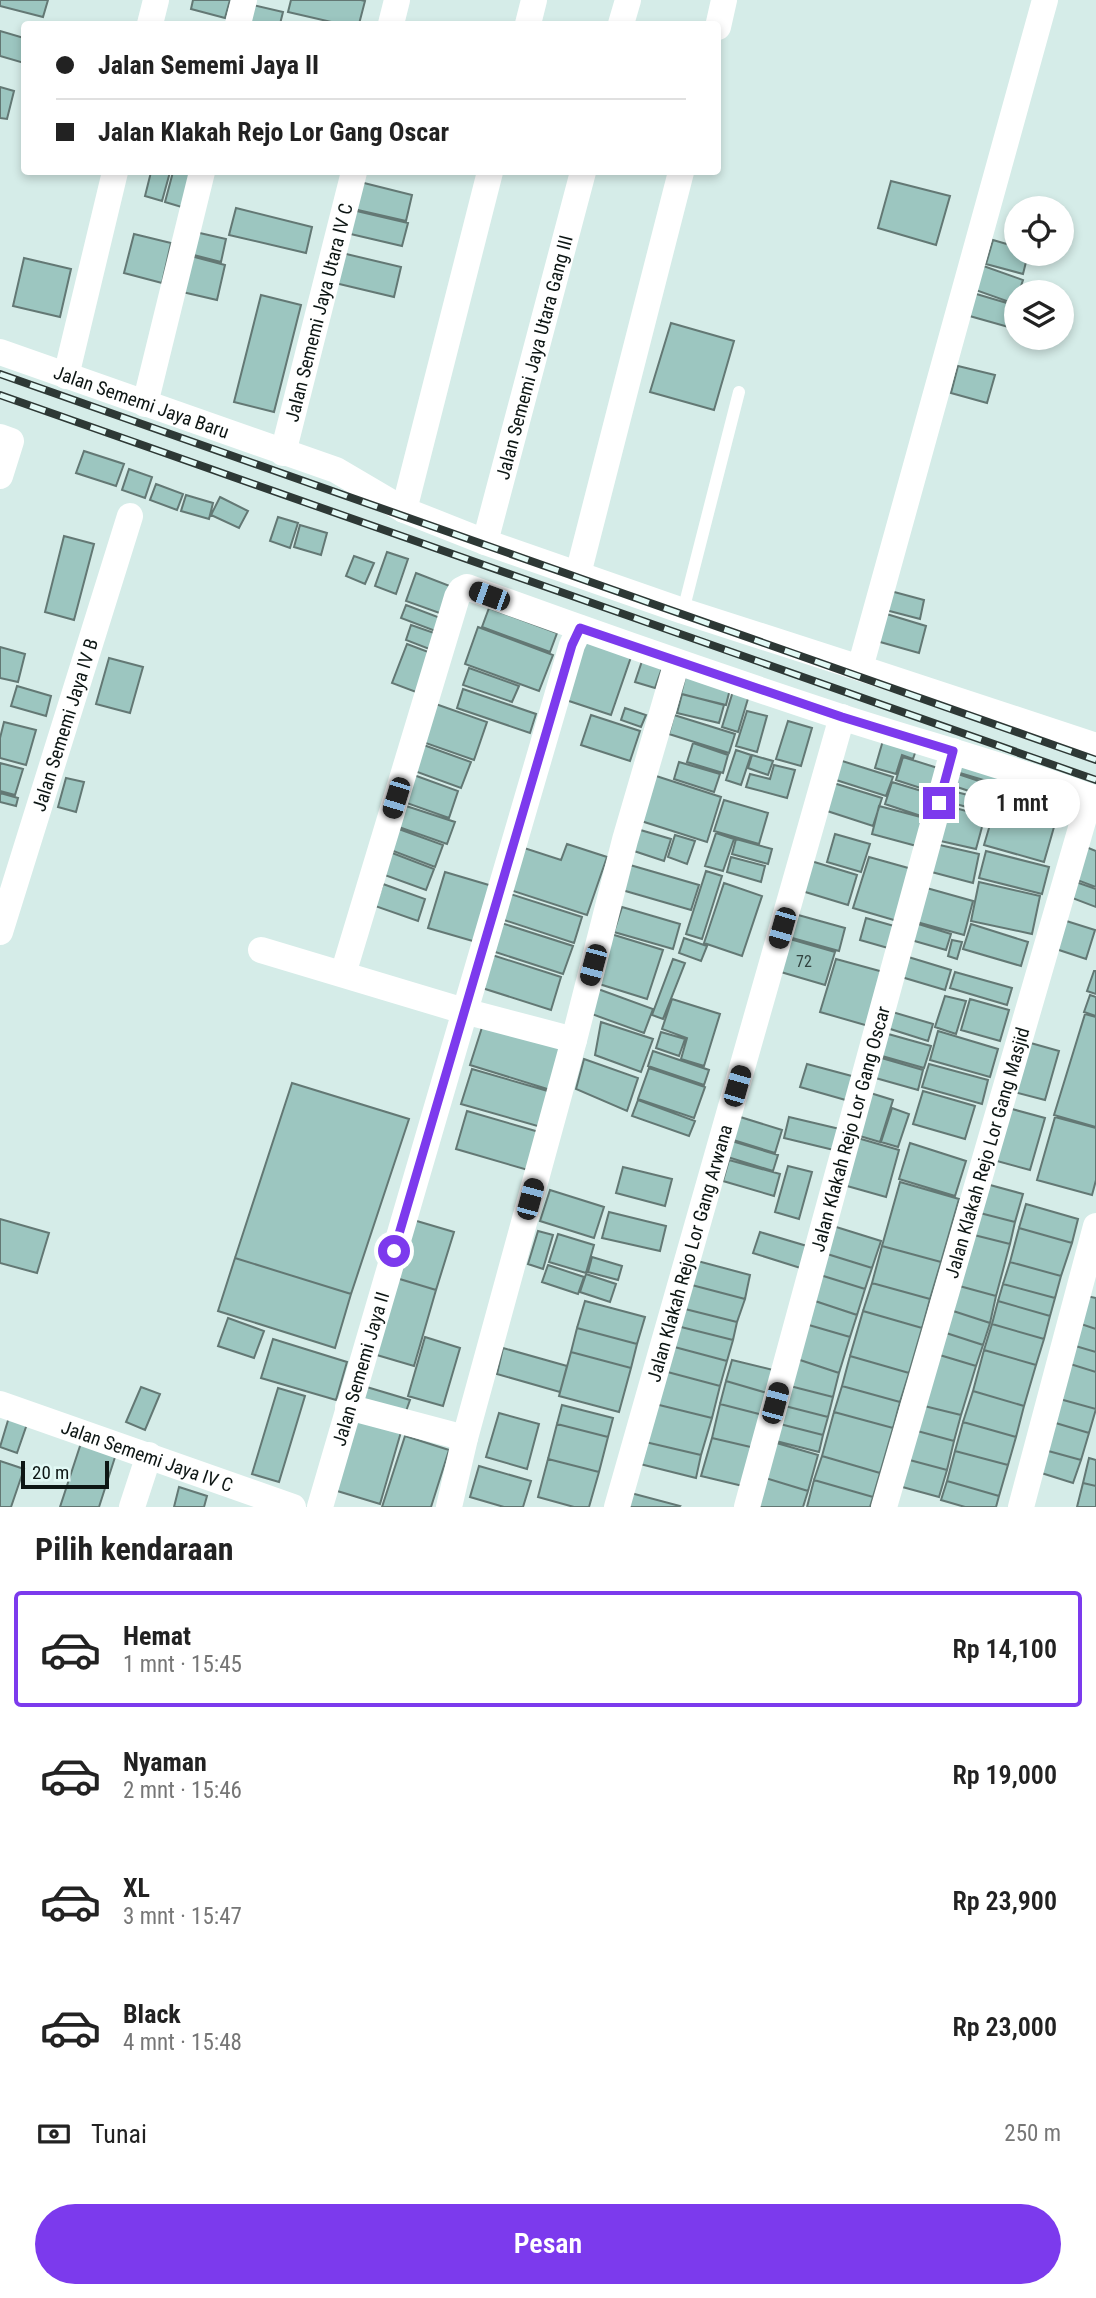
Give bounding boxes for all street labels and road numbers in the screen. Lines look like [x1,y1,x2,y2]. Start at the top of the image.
street label: Jalan Sememi Jaya Utara IV C [280,201,358,424]
street label: Jalan Sememi Jaya Utara Gang III [491,233,578,482]
street label: Jalan Sememi Jaya Baru [51,361,232,444]
street label: Jalan Sememi Jaya IV B [27,636,103,814]
street label: Jalan Klakah Rejo Lor Gang Oscar [806,1003,895,1254]
street label: Jalan Klakah Rejo Lor Gang Masjid [940,1025,1035,1281]
street label: Jalan Klakah Rejo Lor Gang Arwana [642,1122,737,1385]
street label: Jalan Sememi Jaya II [327,1289,394,1449]
street label: Jalan Sememi Jaya IV C [58,1415,236,1497]

